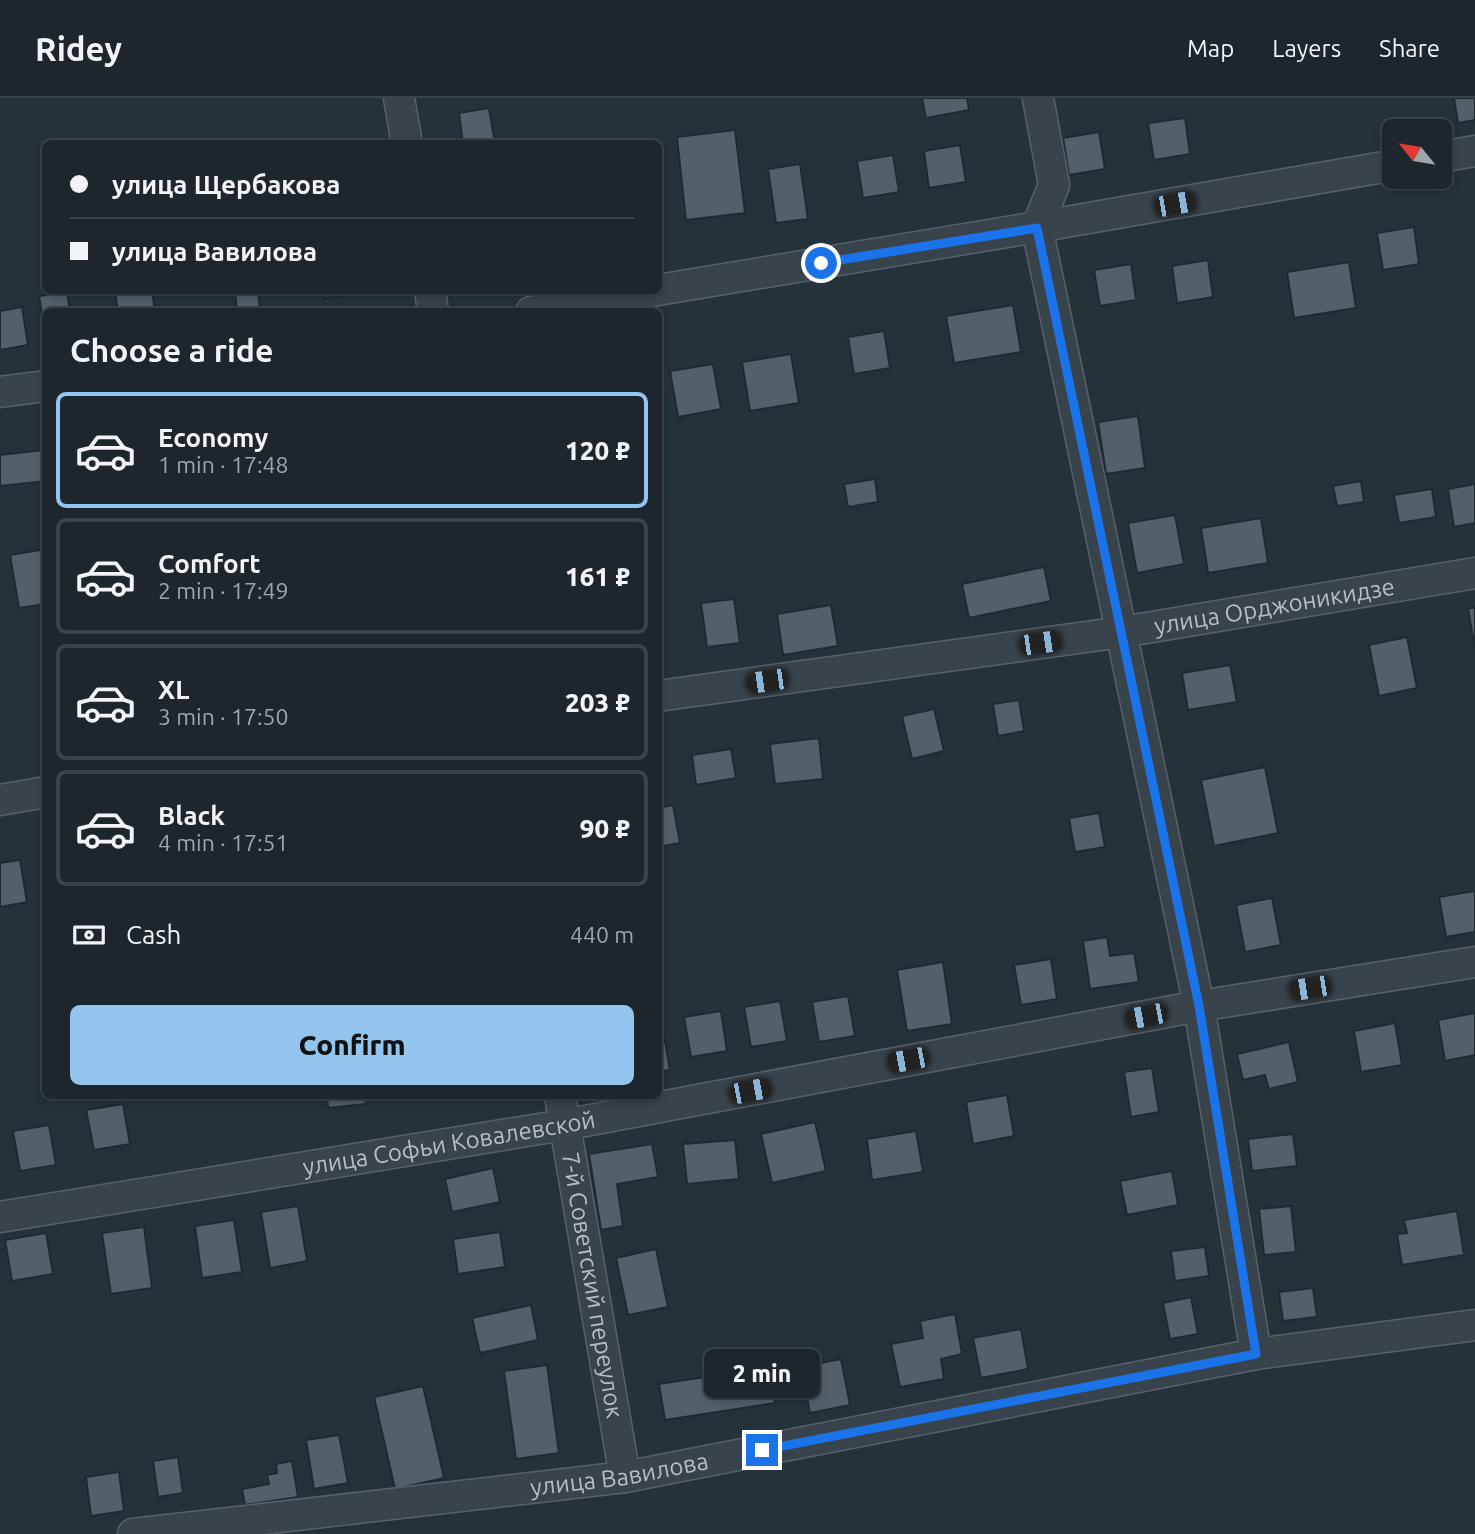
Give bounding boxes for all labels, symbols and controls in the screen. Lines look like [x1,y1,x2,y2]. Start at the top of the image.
text: Ridey [35,30,122,67]
text: Map [1187,35,1234,62]
text: Layers [1272,35,1341,62]
text: Share [1379,35,1440,62]
north arrow [1382,119,1452,189]
map controls [1382,119,1452,189]
text: улица Щербакова [112,170,340,199]
car [1153,190,1198,218]
text: улица Вавилова [112,237,317,266]
route start [805,247,837,279]
text: Choose a ride [70,332,273,368]
icon: car [74,419,137,482]
text: Economy [158,423,268,452]
text: 120 ₽ [565,436,630,465]
text: 1 min · 17:48 [158,452,289,477]
icon: car [74,545,137,608]
text: Comfort [158,549,261,578]
text: 161 ₽ [565,562,630,591]
street label: улица Орджоникидзе [1152,573,1397,639]
text: 2 min · 17:49 [158,578,289,603]
car [1018,630,1063,656]
car [745,668,790,694]
icon: car [74,671,137,734]
text: XL [158,675,189,704]
text: 203 ₽ [565,688,630,717]
text: 3 min · 17:50 [158,704,289,729]
icon: car [74,797,137,860]
text: Black [158,801,225,830]
text: 90 ₽ [580,814,630,843]
text: 4 min · 17:51 [158,830,289,855]
icon: cash [70,916,108,954]
text: Cash [126,920,181,949]
text: 440 m [570,922,634,947]
car [1288,974,1333,1002]
car [1124,1002,1169,1030]
button: Confirm [70,1005,634,1085]
car [886,1046,931,1074]
car [728,1077,773,1105]
street label: улица Софьи Ковалевской [301,1105,598,1180]
street label: 7-й Советский переулок [557,1150,629,1420]
callout: 2 min [704,1348,820,1398]
text: 2 min [733,1361,791,1386]
route end [746,1434,778,1466]
street label: улица Вавилова [529,1447,711,1501]

